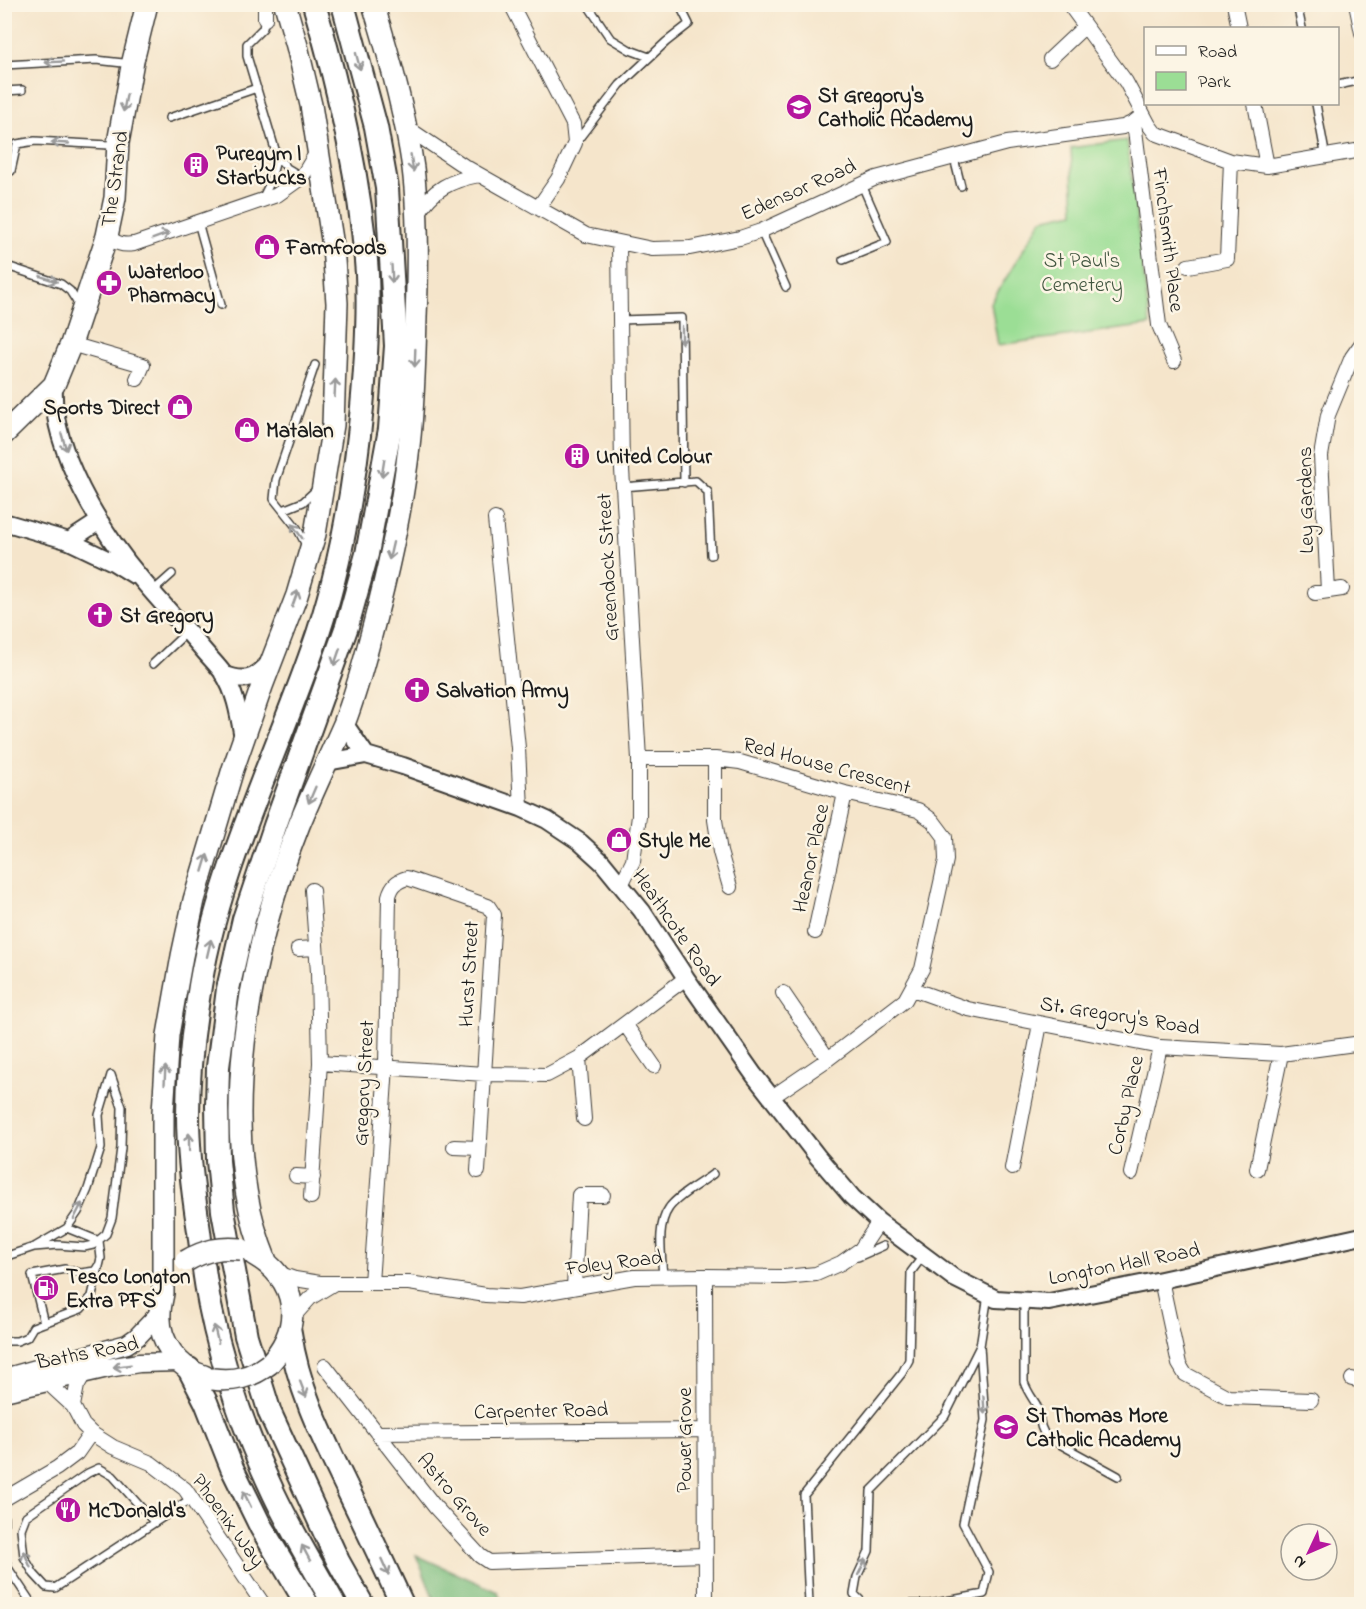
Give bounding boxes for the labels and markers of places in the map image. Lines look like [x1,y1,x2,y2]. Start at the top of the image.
place label: St Gregory's Catholic Academy [818,82,973,138]
school or university icon: St Gregory's Catholic Academy [784,92,814,122]
place label: Puregym | Starbucks [216,140,307,194]
building icon: Puregym | Starbucks [181,150,211,180]
shop icon: Farmfoods [252,232,282,262]
place label: Farmfoods [285,234,387,264]
place label: Waterloo Pharmacy [128,258,216,314]
pharmacy icon: Waterloo Pharmacy [94,268,124,298]
shop icon: Sports Direct [165,392,195,422]
place label: Sports Direct [43,394,161,424]
shop icon: Matalan [232,415,262,445]
place label: Matalan [266,417,334,447]
building icon: United Colour [562,441,592,471]
place label: United Colour [596,443,712,473]
church icon: St Gregory [85,600,115,630]
place label: St Gregory [120,602,214,634]
church icon: Salvation Army [402,675,432,705]
place label: Salvation Army [436,677,569,709]
shop icon: Style Me [604,825,634,855]
place label: Style Me [638,827,711,859]
place label: Tesco Longton Extra PFS [66,1263,190,1317]
fuel station icon: Tesco Longton Extra PFS [31,1273,61,1303]
place label: St Thomas More Catholic Academy [1026,1402,1181,1458]
school or university icon: St Thomas More Catholic Academy [991,1412,1021,1442]
restaurant icon: McDonald's [53,1495,83,1525]
place label: McDonald's [88,1497,187,1527]

